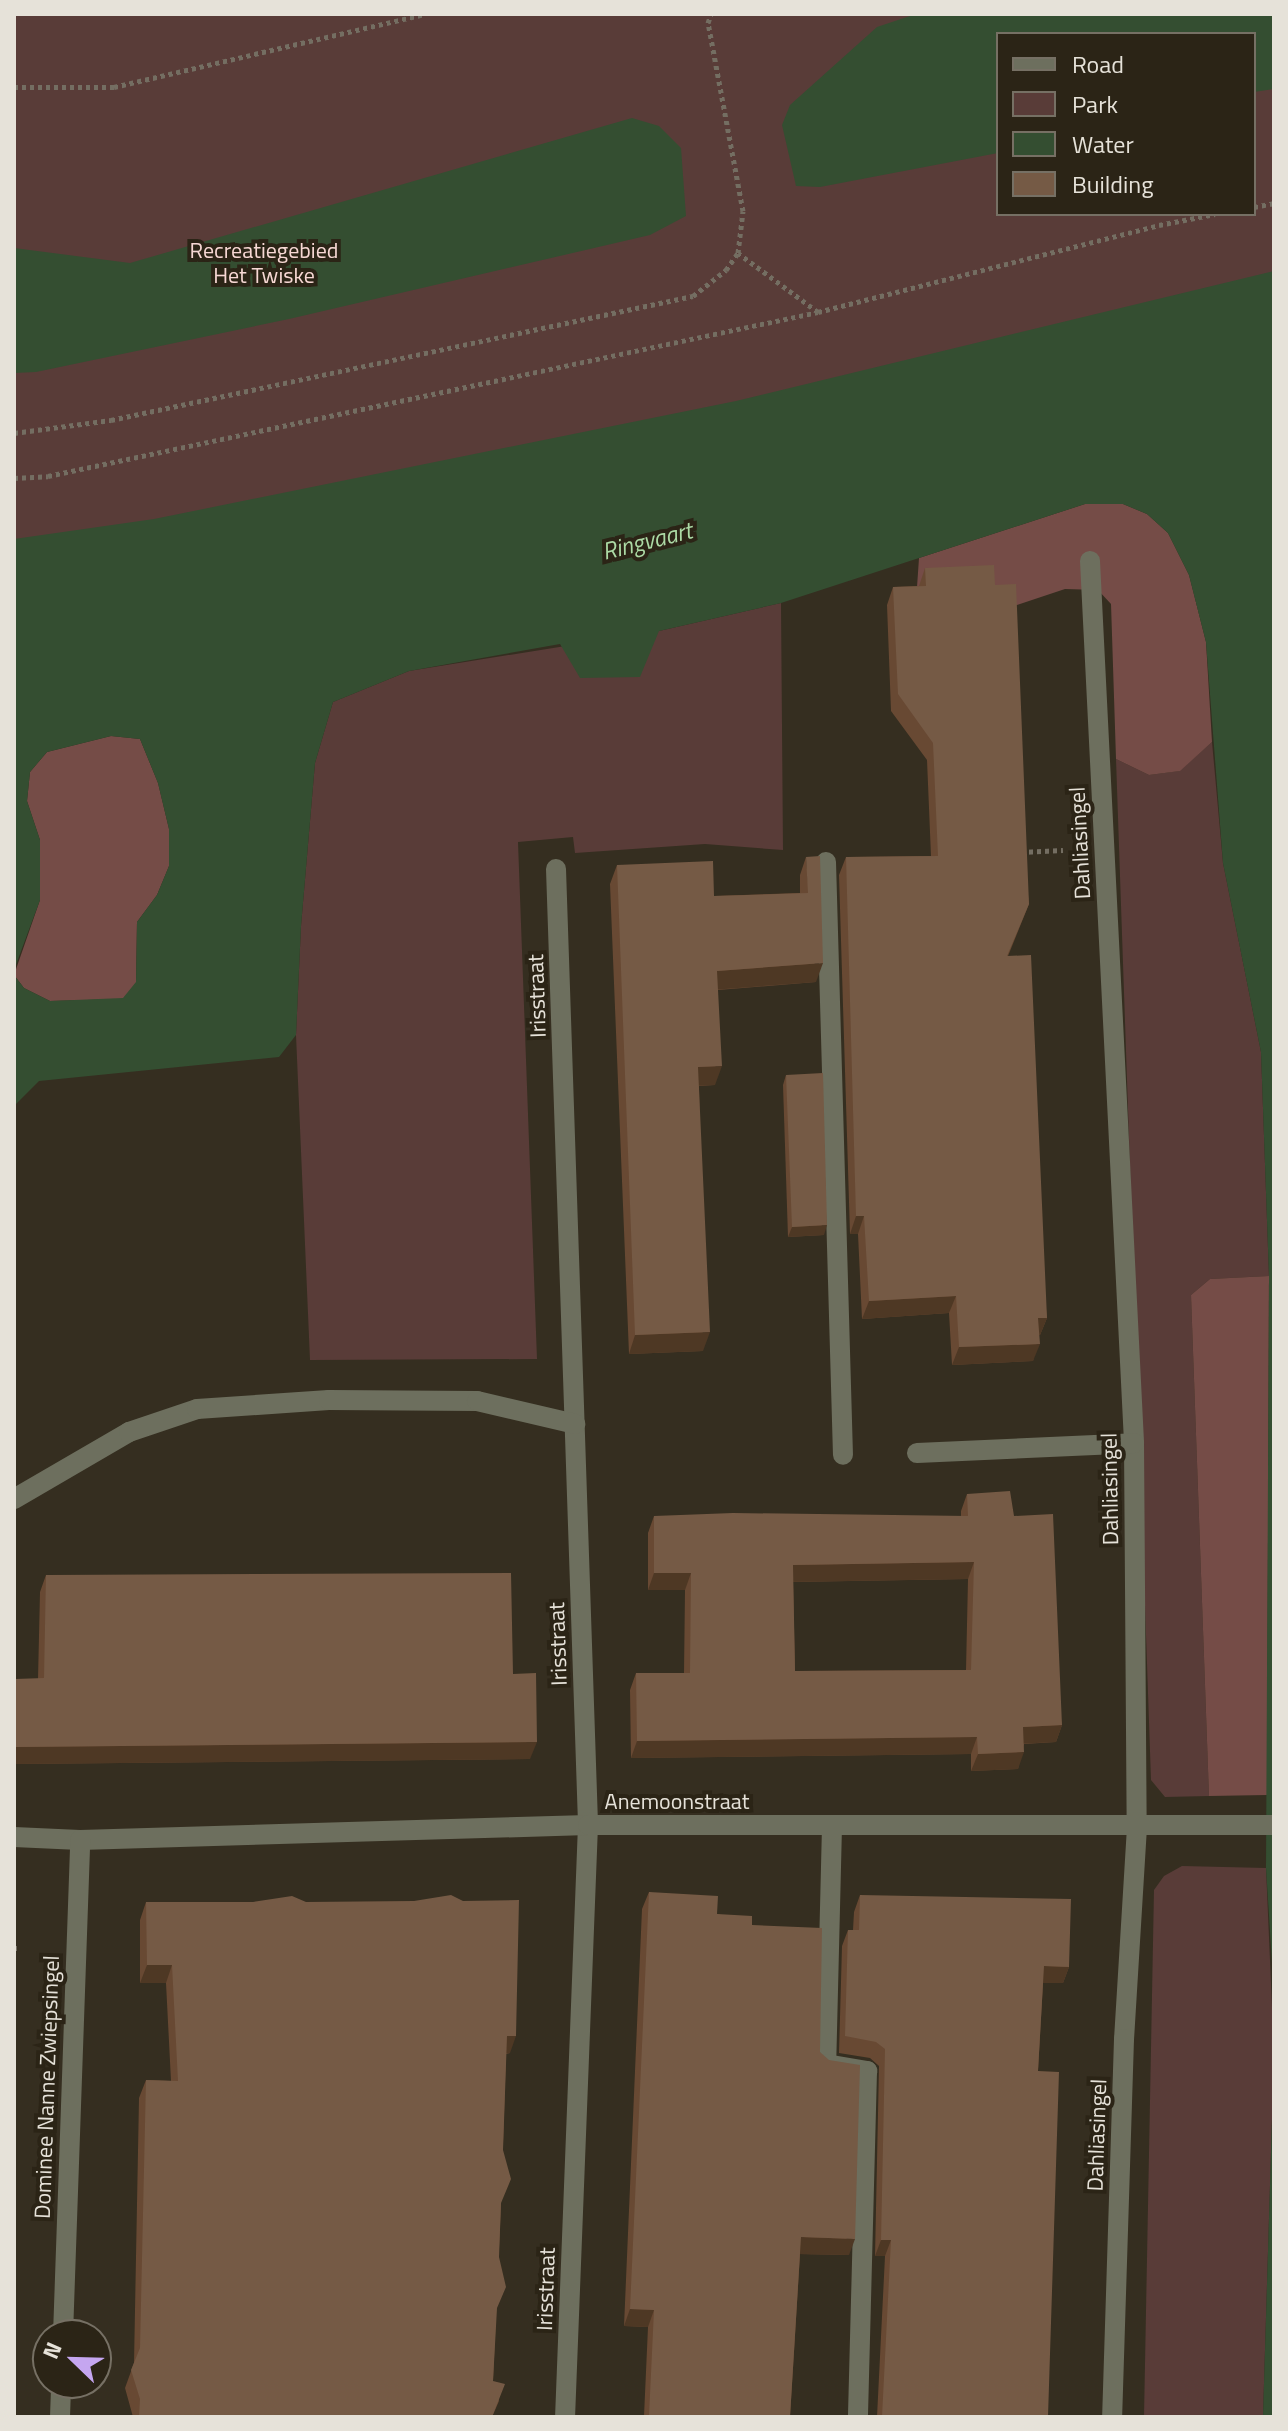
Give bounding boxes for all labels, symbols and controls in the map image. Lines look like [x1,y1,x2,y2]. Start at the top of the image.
legend [996,32,1256,216]
text: Road [1072,46,1124,82]
text: Park [1072,86,1118,122]
text: Water [1072,126,1134,162]
text: Building [1072,166,1154,202]
park label: Recreatiegebied Het Twiske [190,237,338,288]
water label: Ringvaart [599,516,695,566]
street label: Dahliasingel [1064,786,1096,900]
street label: Irisstraat [522,954,552,1038]
street label: Dahliasingel [1096,1433,1124,1545]
street label: Irisstraat [543,1602,573,1686]
street label: Anemoonstraat [605,1789,749,1815]
street label: Dominee Nanne Zwiepsingel [29,1955,65,2219]
street label: Dahliasingel [1082,2078,1112,2192]
street label: Irisstraat [531,2247,561,2331]
north arrow [32,2319,112,2399]
text: N [33,2337,70,2364]

